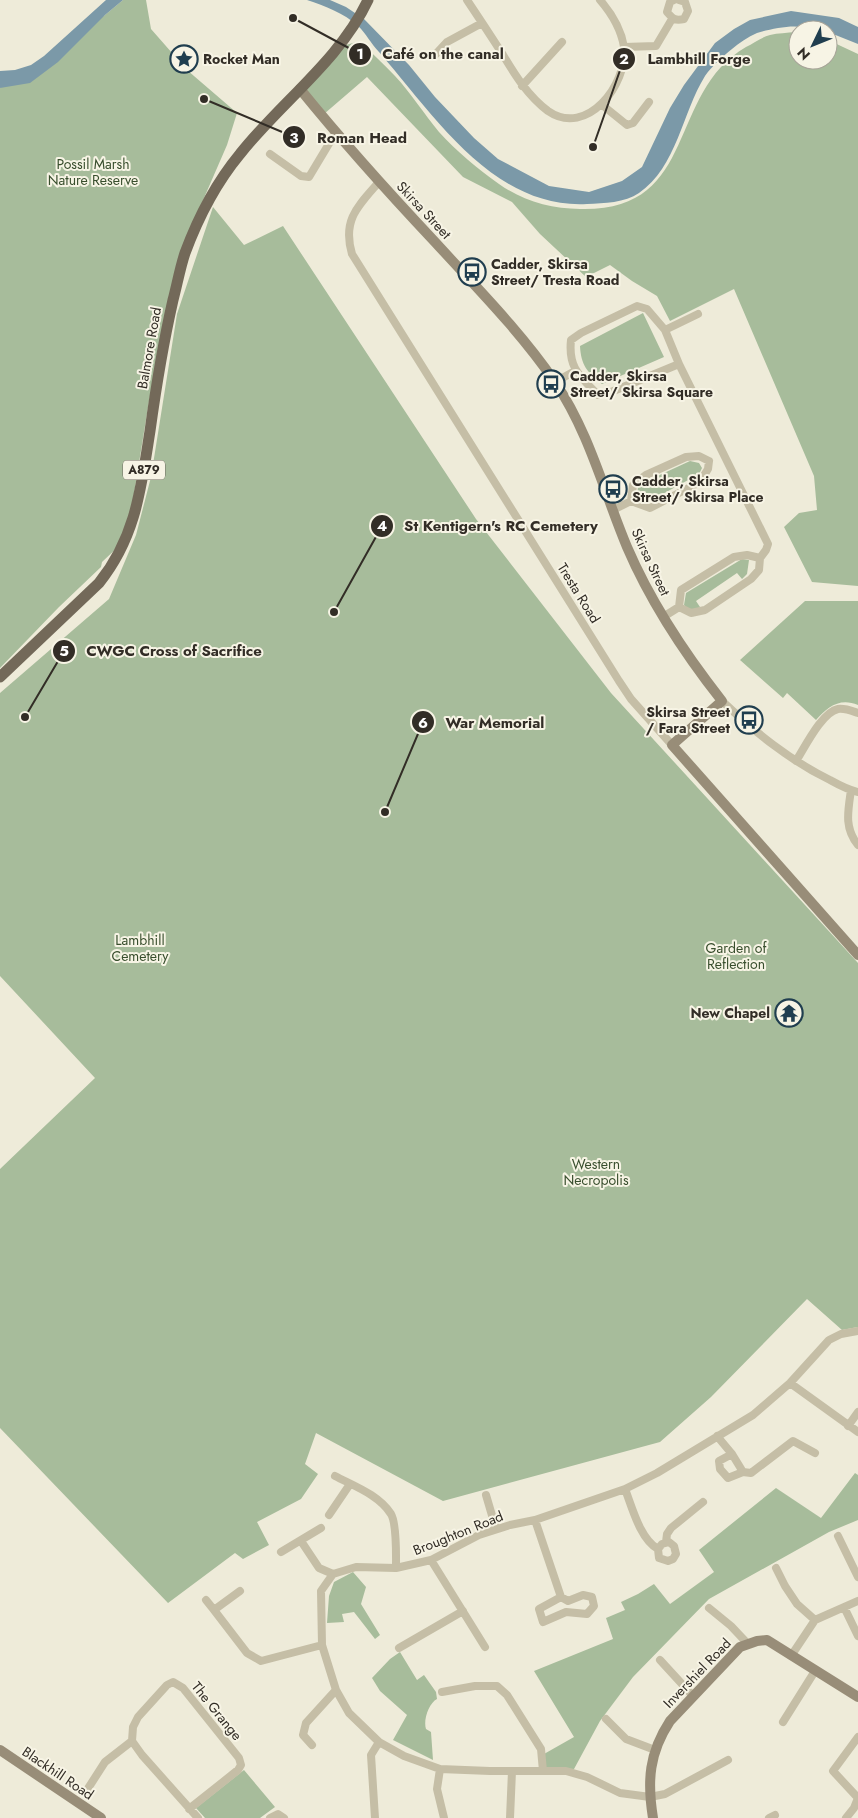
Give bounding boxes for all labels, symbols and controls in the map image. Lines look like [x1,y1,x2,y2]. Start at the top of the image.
north arrow [788,20,838,70]
callout: Café on the canal [348,39,514,69]
text: 1 [356,43,364,65]
text: Café on the canal [382,43,504,65]
text: N [792,43,815,65]
place icon: Rocket Man [169,44,199,74]
callout: Lambhill Forge [612,44,760,74]
text: 2 [619,48,629,70]
text: Lambhill Forge [647,48,751,70]
place label: Rocket Man [203,49,280,69]
callout: Roman Head [282,122,416,152]
text: 3 [289,127,299,149]
text: Roman Head [317,127,407,149]
park label: Possil Marsh Nature Reserve [48,154,138,190]
street label: Skirsa Street [392,177,456,244]
place label: Cadder, Skirsa Street/ Tresta Road [491,254,619,290]
bus stop icon: Cadder, Skirsa Street/ Tresta Road [457,257,487,287]
street label: Balmore Road [132,306,166,390]
place label: Cadder, Skirsa Street/ Skirsa Square [570,366,713,402]
bus stop icon: Cadder, Skirsa Street/ Skirsa Square [536,369,566,399]
road number: A879 [123,460,165,480]
place label: Cadder, Skirsa Street/ Skirsa Place [632,471,764,507]
bus stop icon: Cadder, Skirsa Street/ Skirsa Place [598,474,628,504]
callout: St Kentigern's RC Cemetery [370,511,608,541]
text: 4 [377,515,387,537]
text: St Kentigern's RC Cemetery [404,515,598,537]
street label: Skirsa Street [627,525,676,600]
street label: Tresta Road [553,559,605,627]
callout: CWGC Cross of Sacrifice [51,636,272,666]
text: 5 [59,640,69,662]
text: CWGC Cross of Sacrifice [86,640,262,662]
place label: Skirsa Street / Fara Street [646,702,731,738]
bus stop icon: Skirsa Street / Fara Street [734,705,764,735]
callout: War Memorial [411,707,554,737]
text: 6 [418,712,428,734]
text: War Memorial [446,712,544,734]
park label: Lambhill Cemetery [112,930,169,966]
park label: Garden of Reflection [706,938,767,974]
temple icon: New Chapel [774,998,804,1028]
place label: New Chapel [690,1003,770,1023]
park label: Western Necropolis [563,1154,629,1190]
street label: Broughton Road [410,1506,506,1560]
street label: Invershiel Road [658,1634,736,1712]
street label: The Grange [187,1677,247,1745]
street label: Blackhill Road [18,1742,98,1804]

